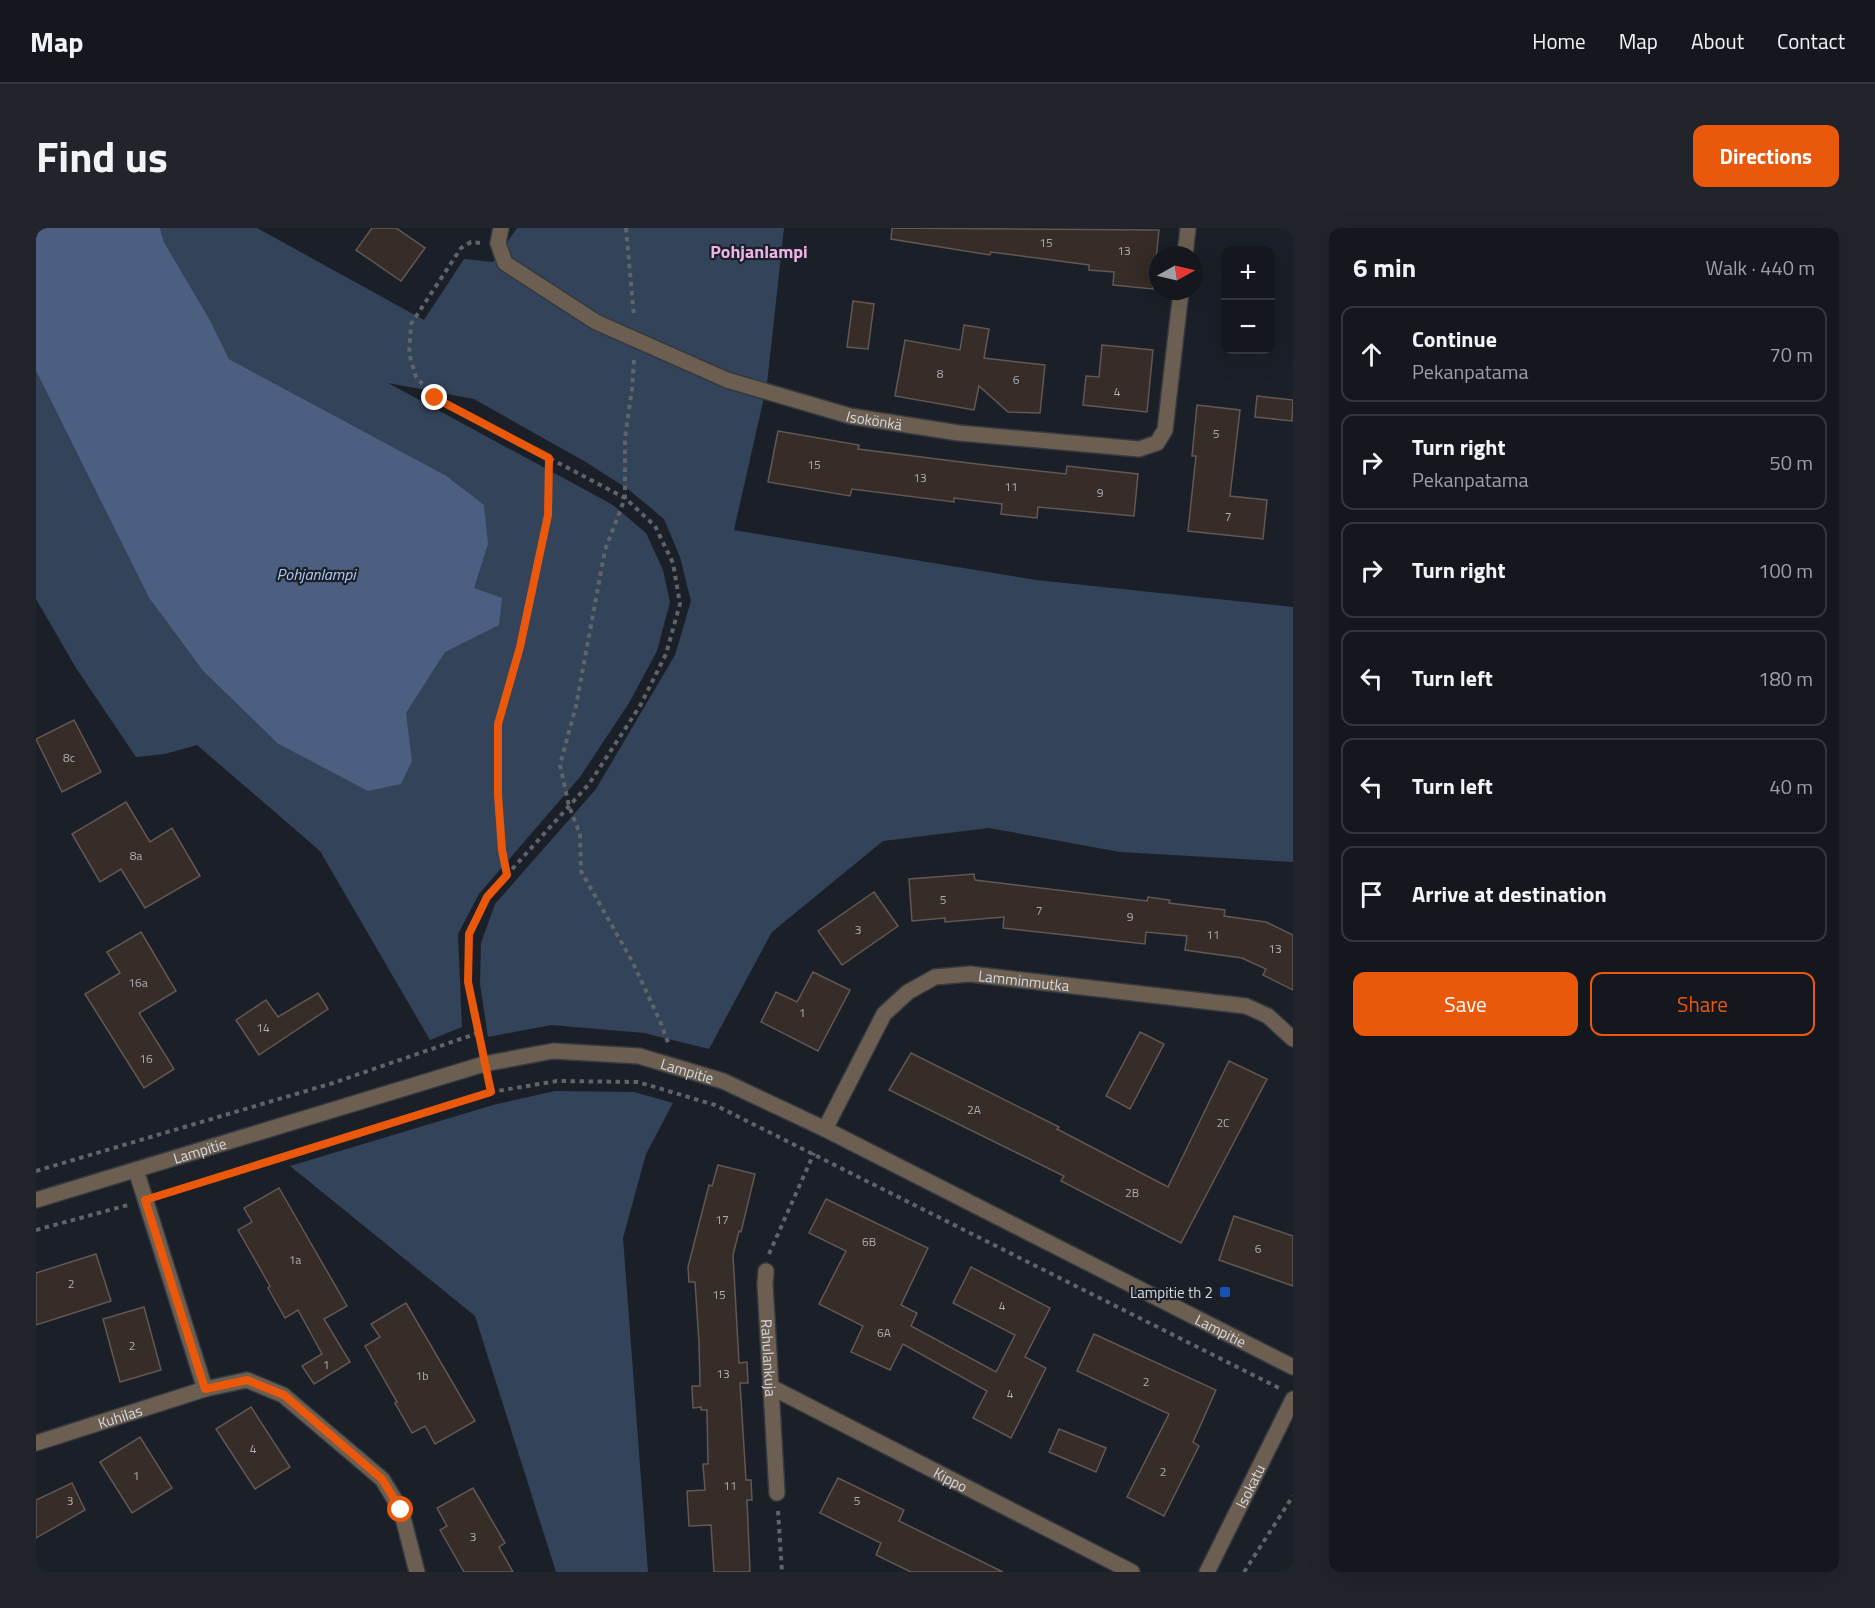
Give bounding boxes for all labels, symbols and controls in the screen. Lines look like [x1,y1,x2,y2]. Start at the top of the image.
text: Map [30,20,84,63]
text: Home [1532,25,1586,57]
text: Map [1619,25,1658,57]
text: About [1691,25,1744,57]
text: Contact [1777,25,1845,57]
text: Find us [36,124,168,188]
button: Directions [1693,125,1839,187]
house number: 15 [1039,233,1053,252]
district label: Pohjanlampi [710,238,808,265]
house number: 13 [1117,241,1131,260]
north arrow [1149,246,1203,300]
map controls [1221,246,1275,354]
button: + [1221,246,1275,300]
text: 6 min [1353,248,1416,287]
text: Walk · 440 m [1706,252,1815,283]
button: − [1221,300,1275,354]
text: Continue [1412,322,1497,356]
icon: ahead [1355,338,1388,371]
text: 70 m [1769,339,1813,370]
text: Pekanpatama [1412,356,1529,387]
house number: 8 [937,364,944,383]
house number: 6 [1013,370,1020,389]
house number: 4 [1114,382,1121,401]
route end [421,384,447,410]
street label: Isokönkä [843,404,904,436]
house number: 5 [1213,424,1220,443]
text: Turn right [1412,430,1506,464]
icon: right [1355,446,1388,479]
text: 50 m [1769,447,1813,478]
house number: 15 [807,455,821,474]
text: Pekanpatama [1412,464,1529,495]
house number: 13 [913,468,927,487]
house number: 11 [1004,477,1018,496]
house number: 9 [1097,483,1104,502]
house number: 7 [1225,507,1231,526]
text: Turn right [1412,553,1506,587]
icon: right [1355,554,1388,587]
text: 100 m [1758,555,1813,586]
water label: Pohjanlampi [276,562,357,586]
text: Turn left [1412,661,1493,695]
icon: left [1355,662,1388,695]
text: 180 m [1758,663,1813,694]
house number: 8c [63,748,75,767]
text: Turn left [1412,769,1493,803]
icon: left [1355,770,1388,803]
text: 40 m [1769,771,1813,802]
house number: 8a [130,846,142,865]
text: Arrive at destination [1412,877,1607,911]
icon: arrive [1355,878,1388,911]
house number: 5 [940,890,947,909]
house number: 7 [1036,901,1042,920]
house number: 9 [1127,907,1134,926]
house number: 3 [855,920,861,939]
house number: 11 [1206,925,1220,944]
house number: 13 [1268,939,1282,958]
street label: Lamminmutka [977,964,1071,997]
button: Save [1353,972,1578,1036]
button: Share [1590,972,1815,1036]
house number: 16a [128,973,148,992]
house number: 1 [799,1003,805,1022]
house number: 14 [256,1018,270,1037]
house number: 16 [139,1049,153,1068]
street label: Lampitie [658,1052,717,1089]
house number: 2A [967,1100,981,1119]
house number: 2C [1216,1113,1230,1132]
street label: Lampitie [170,1131,229,1169]
house number: 2B [1125,1183,1139,1202]
house number: 17 [715,1210,729,1229]
house number: 6B [862,1232,876,1251]
house number: 6 [1255,1239,1262,1258]
house number: 1a [289,1250,301,1269]
house number: 2 [68,1274,74,1293]
place label: Lampitie th 2 [1130,1281,1213,1304]
house number: 15 [712,1285,726,1304]
marker: Lampitie th 2 [1218,1285,1232,1299]
house number: 4 [999,1296,1006,1315]
street label: Lampitie [1191,1308,1250,1353]
street label: Rahulankuja [756,1318,783,1398]
house number: 6A [877,1323,891,1342]
house number: 2 [129,1336,135,1355]
house number: 1 [323,1355,329,1374]
house number: 13 [716,1364,730,1383]
house number: 1b [415,1366,429,1385]
house number: 2 [1143,1372,1149,1391]
house number: 4 [1007,1384,1014,1403]
street label: Kuhilas [95,1398,145,1434]
house number: 4 [250,1439,257,1458]
street label: Isokatu [1229,1460,1270,1512]
street label: Kippo [930,1461,972,1498]
house number: 2 [1160,1462,1166,1481]
house number: 1 [133,1466,139,1485]
house number: 11 [723,1476,737,1495]
house number: 3 [67,1491,73,1510]
house number: 5 [854,1491,861,1510]
route start [387,1496,413,1522]
house number: 3 [470,1527,476,1546]

